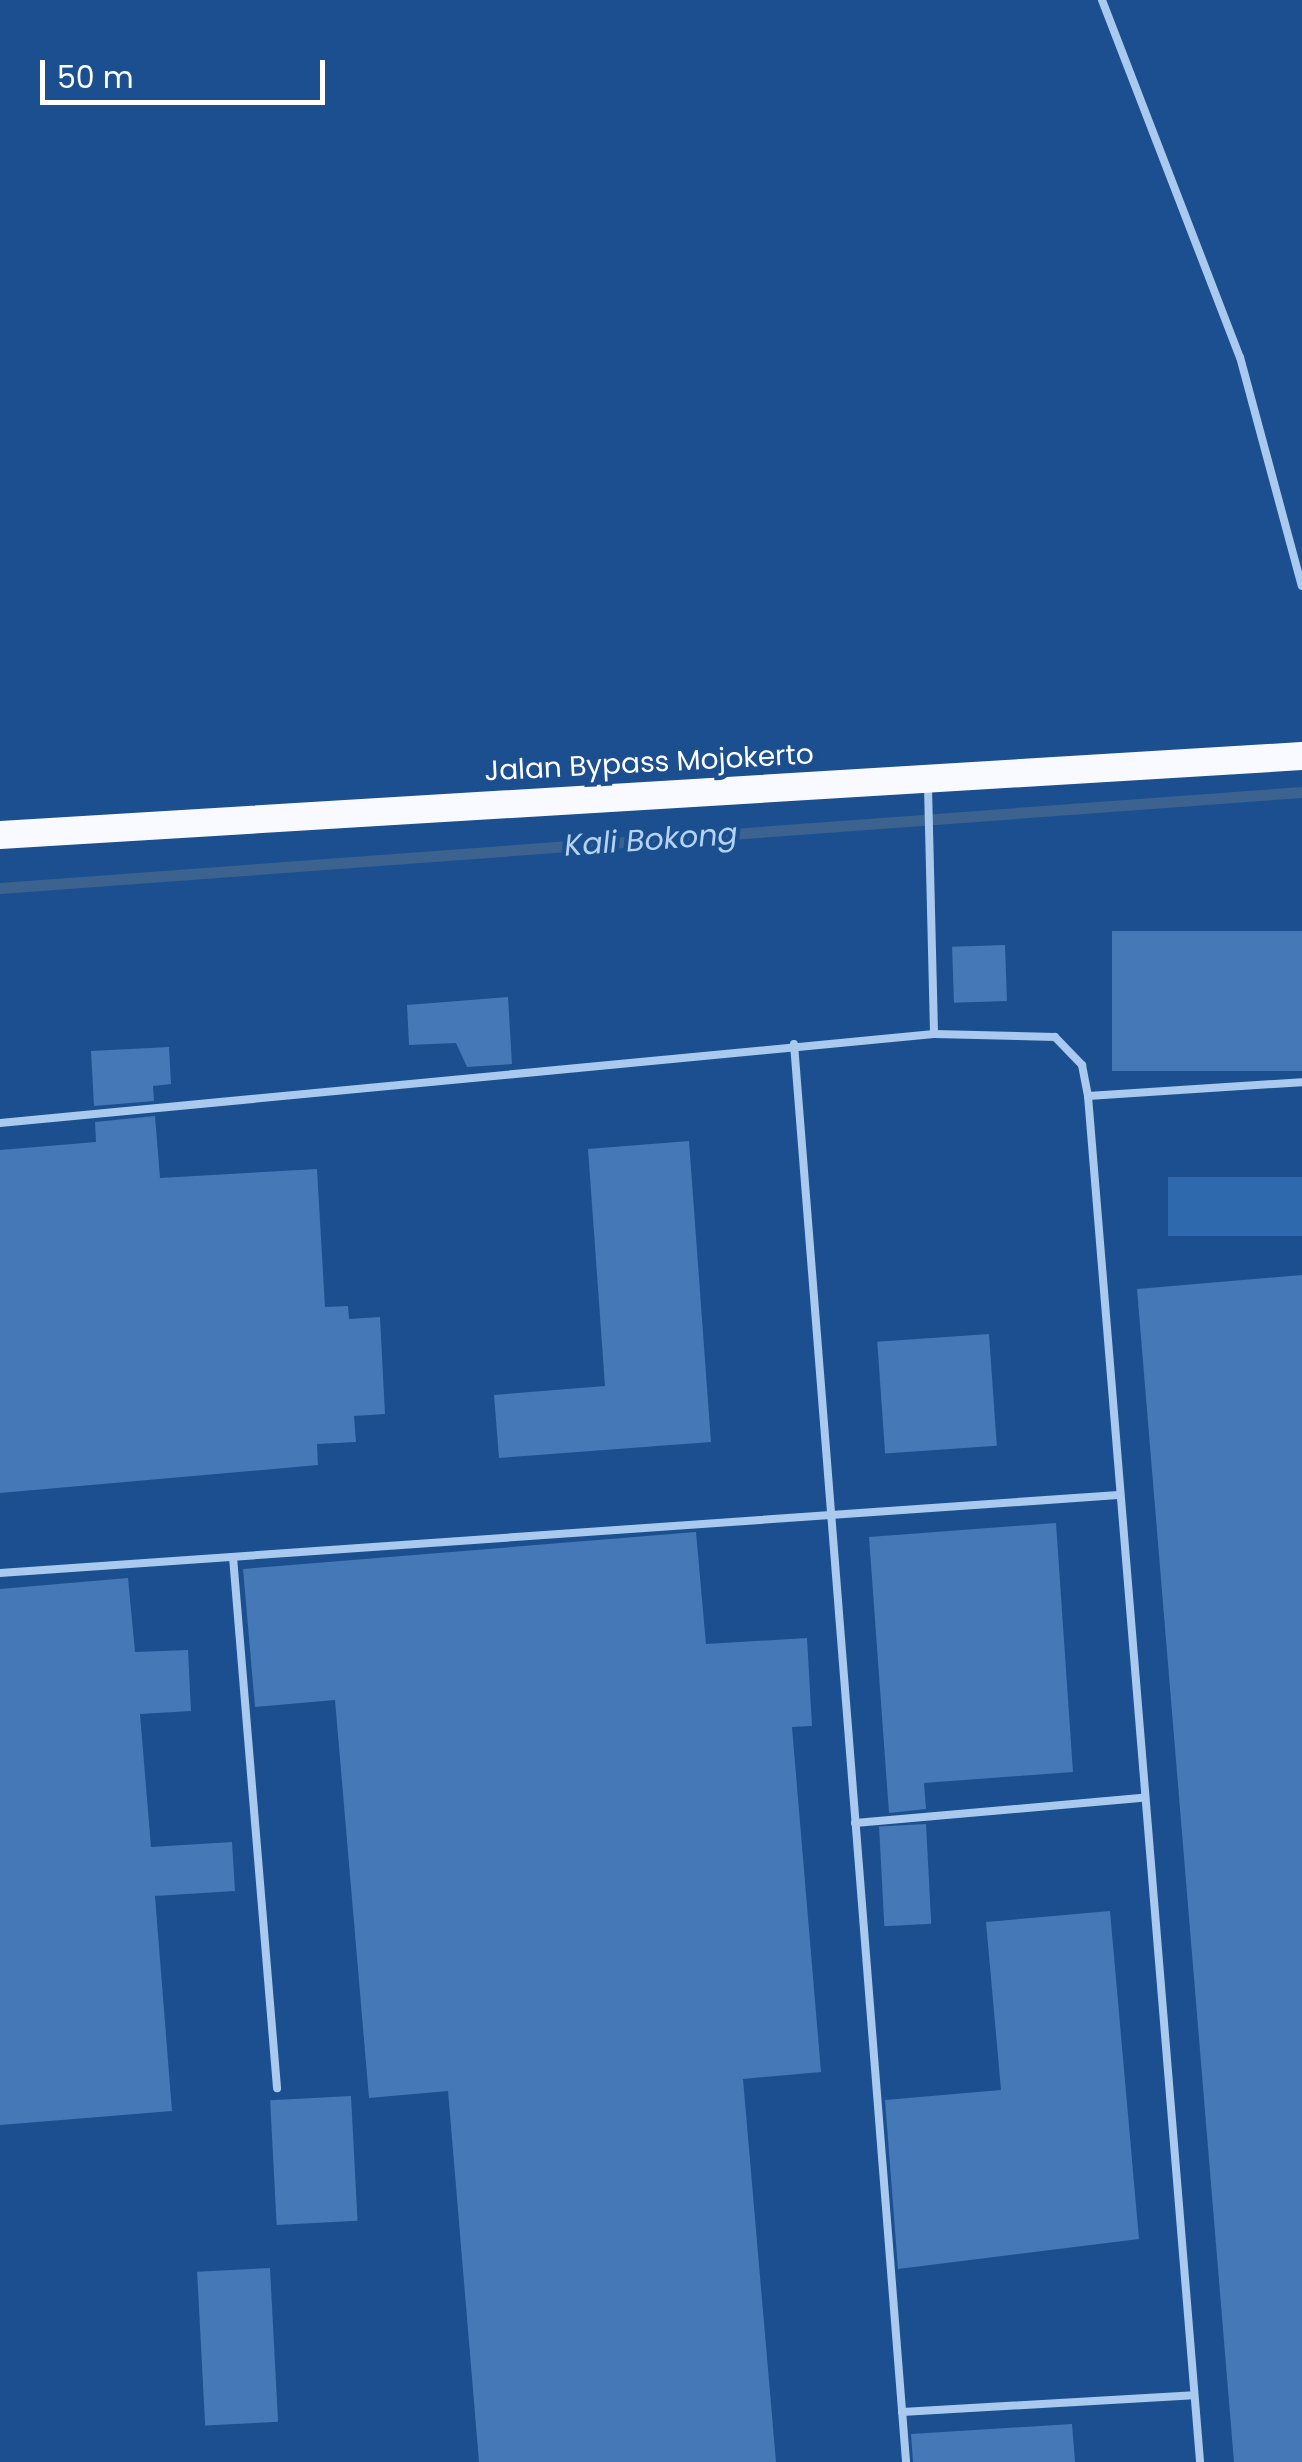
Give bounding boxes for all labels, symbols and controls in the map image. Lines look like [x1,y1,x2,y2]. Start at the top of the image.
scale bar [45,40,330,102]
text: 50 m [57,56,134,99]
street label: Jalan Bypass Mojokerto [483,738,815,788]
water label: Kali Bokong [563,816,739,864]

